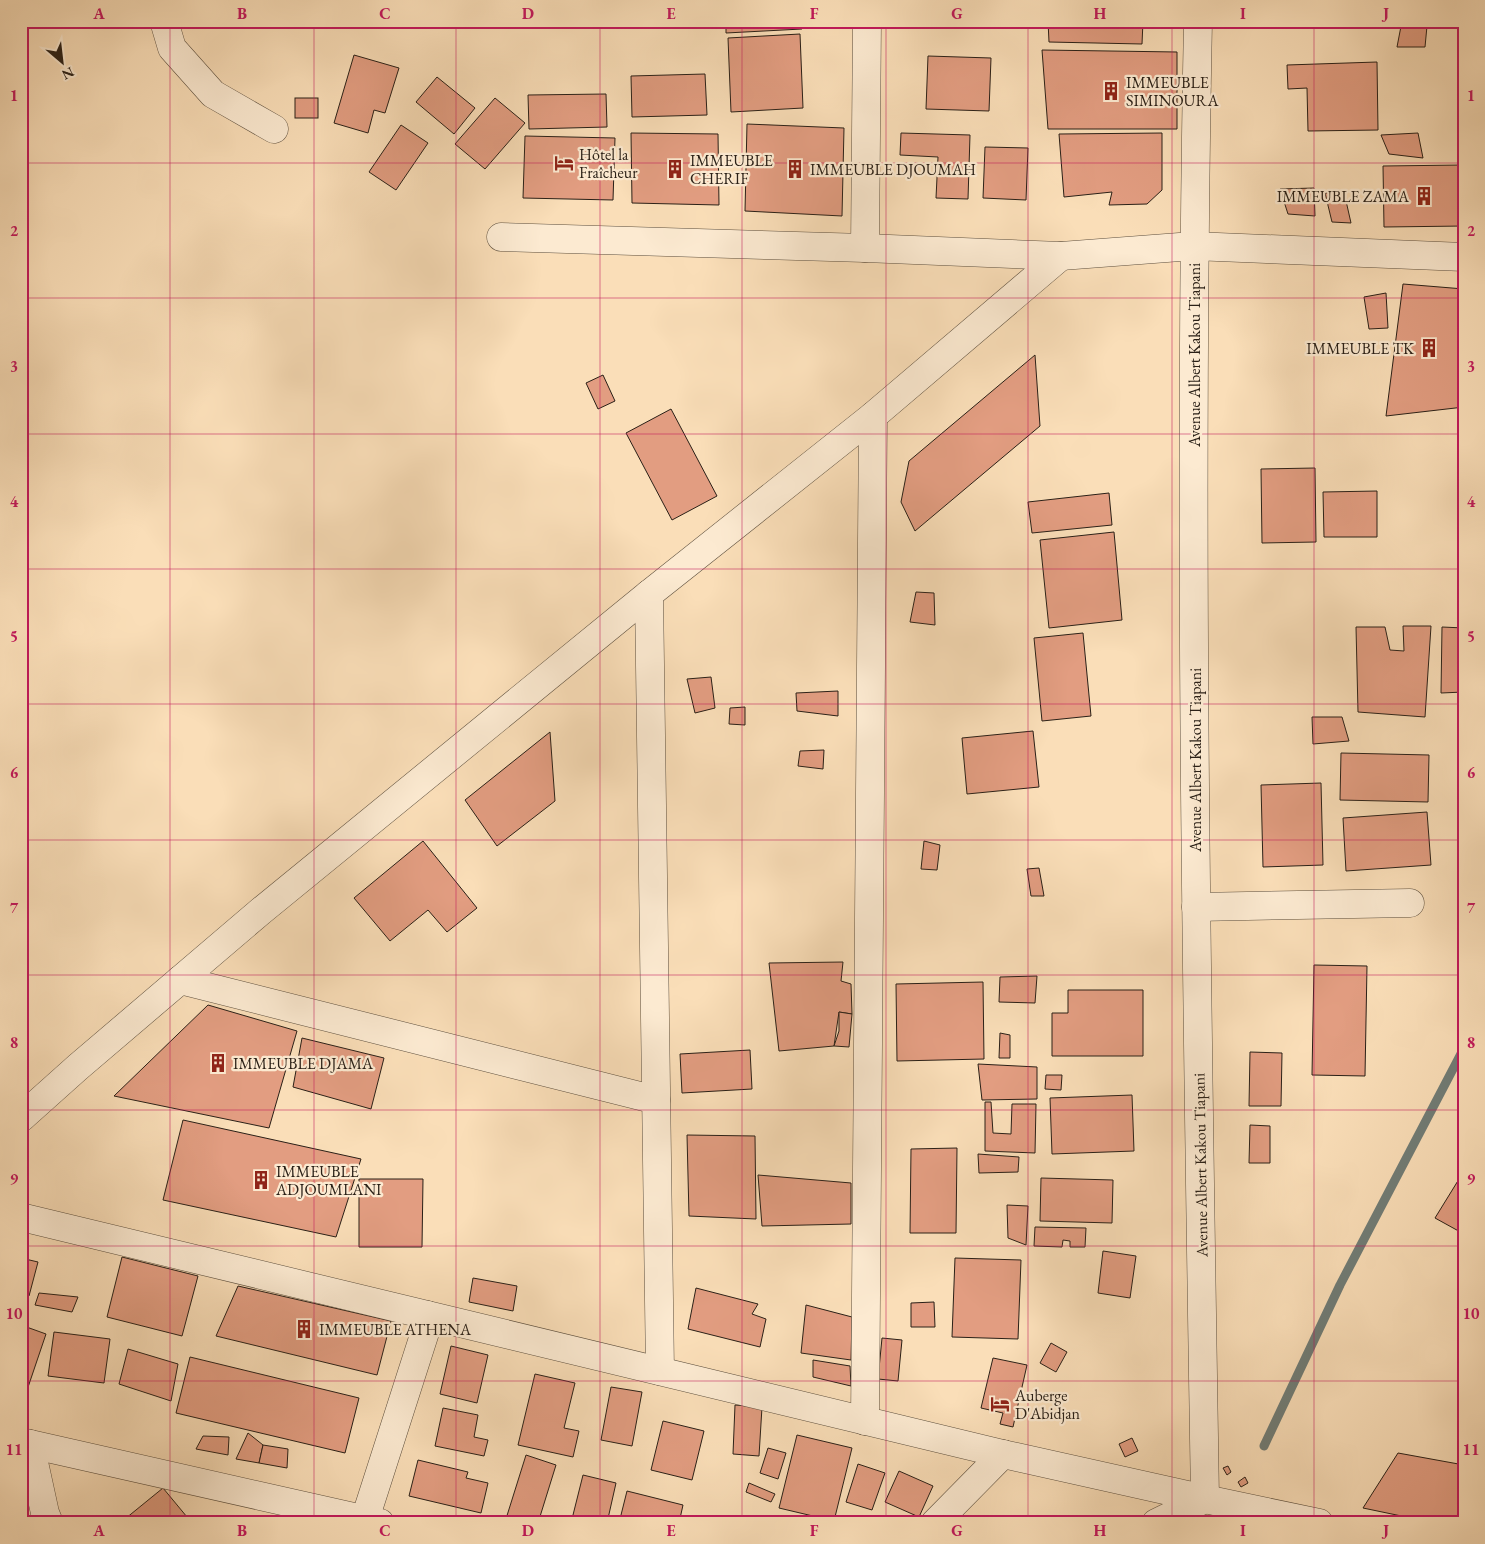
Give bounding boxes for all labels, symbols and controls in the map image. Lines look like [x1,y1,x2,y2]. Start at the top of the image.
text: A [92,3,105,24]
text: B [237,3,247,24]
text: C [379,3,391,24]
text: D [522,3,534,24]
text: E [666,3,676,24]
text: F [810,3,819,24]
text: G [951,3,963,24]
text: H [1094,3,1107,24]
text: I [1240,3,1246,24]
text: J [1381,3,1389,24]
north arrow [38,38,88,88]
text: N [58,63,77,84]
place label: IMMEUBLE SIMINOURA [1126,72,1219,111]
building icon: IMMEUBLE SIMINOURA [1100,80,1122,102]
text: 1 [10,85,18,106]
text: 1 [1467,85,1475,106]
place label: Hôtel la Fraîcheur [579,144,638,183]
place label: IMMEUBLE CHERIF [690,150,773,189]
hotel icon: Hôtel la Fraîcheur [553,152,575,174]
building icon: IMMEUBLE CHERIF [664,158,686,180]
building icon: IMMEUBLE DJOUMAH [784,158,806,180]
place label: IMMEUBLE DJOUMAH [810,159,976,180]
building icon: IMMEUBLE ZAMA [1413,185,1435,207]
place label: IMMEUBLE ZAMA [1277,186,1410,207]
text: 2 [10,220,19,241]
text: 2 [1467,220,1476,241]
street label: Avenue Albert Kakou Tiapani [1184,263,1205,448]
building icon: IMMEUBLE TK [1418,337,1440,359]
place label: IMMEUBLE TK [1306,338,1415,359]
text: 3 [10,356,18,377]
text: 3 [1467,356,1475,377]
text: 4 [10,491,19,512]
text: 4 [1467,491,1476,512]
text: 5 [10,626,18,647]
text: 5 [1467,626,1475,647]
street label: Avenue Albert Kakou Tiapani [1185,668,1206,853]
text: 6 [10,762,19,783]
text: 6 [1467,762,1476,783]
text: 7 [10,897,19,918]
text: 7 [1467,897,1476,918]
text: 8 [10,1032,18,1053]
text: 8 [1467,1032,1475,1053]
building icon: IMMEUBLE DJAMA [207,1052,229,1074]
place label: IMMEUBLE DJAMA [233,1053,374,1074]
street label: Avenue Albert Kakou Tiapani [1188,1073,1213,1258]
place label: IMMEUBLE ADJOUMLANI [275,1161,382,1200]
text: 9 [10,1168,19,1189]
text: 9 [1467,1168,1476,1189]
building icon: IMMEUBLE ADJOUMLANI [250,1169,272,1191]
text: 10 [6,1303,23,1324]
text: 10 [1463,1303,1480,1324]
building icon: IMMEUBLE ATHENA [293,1318,315,1340]
place label: IMMEUBLE ATHENA [319,1319,472,1340]
place label: Auberge D'Abidjan [1014,1385,1081,1424]
hotel icon: Auberge D'Abidjan [989,1393,1011,1415]
text: 11 [6,1439,22,1460]
text: 11 [1463,1439,1479,1460]
text: A [92,1520,105,1541]
text: B [237,1520,247,1541]
text: C [379,1520,391,1541]
text: D [522,1520,534,1541]
text: E [666,1520,676,1541]
text: F [810,1520,819,1541]
text: G [951,1520,963,1541]
text: H [1094,1520,1107,1541]
text: I [1240,1520,1246,1541]
text: J [1381,1520,1389,1541]

